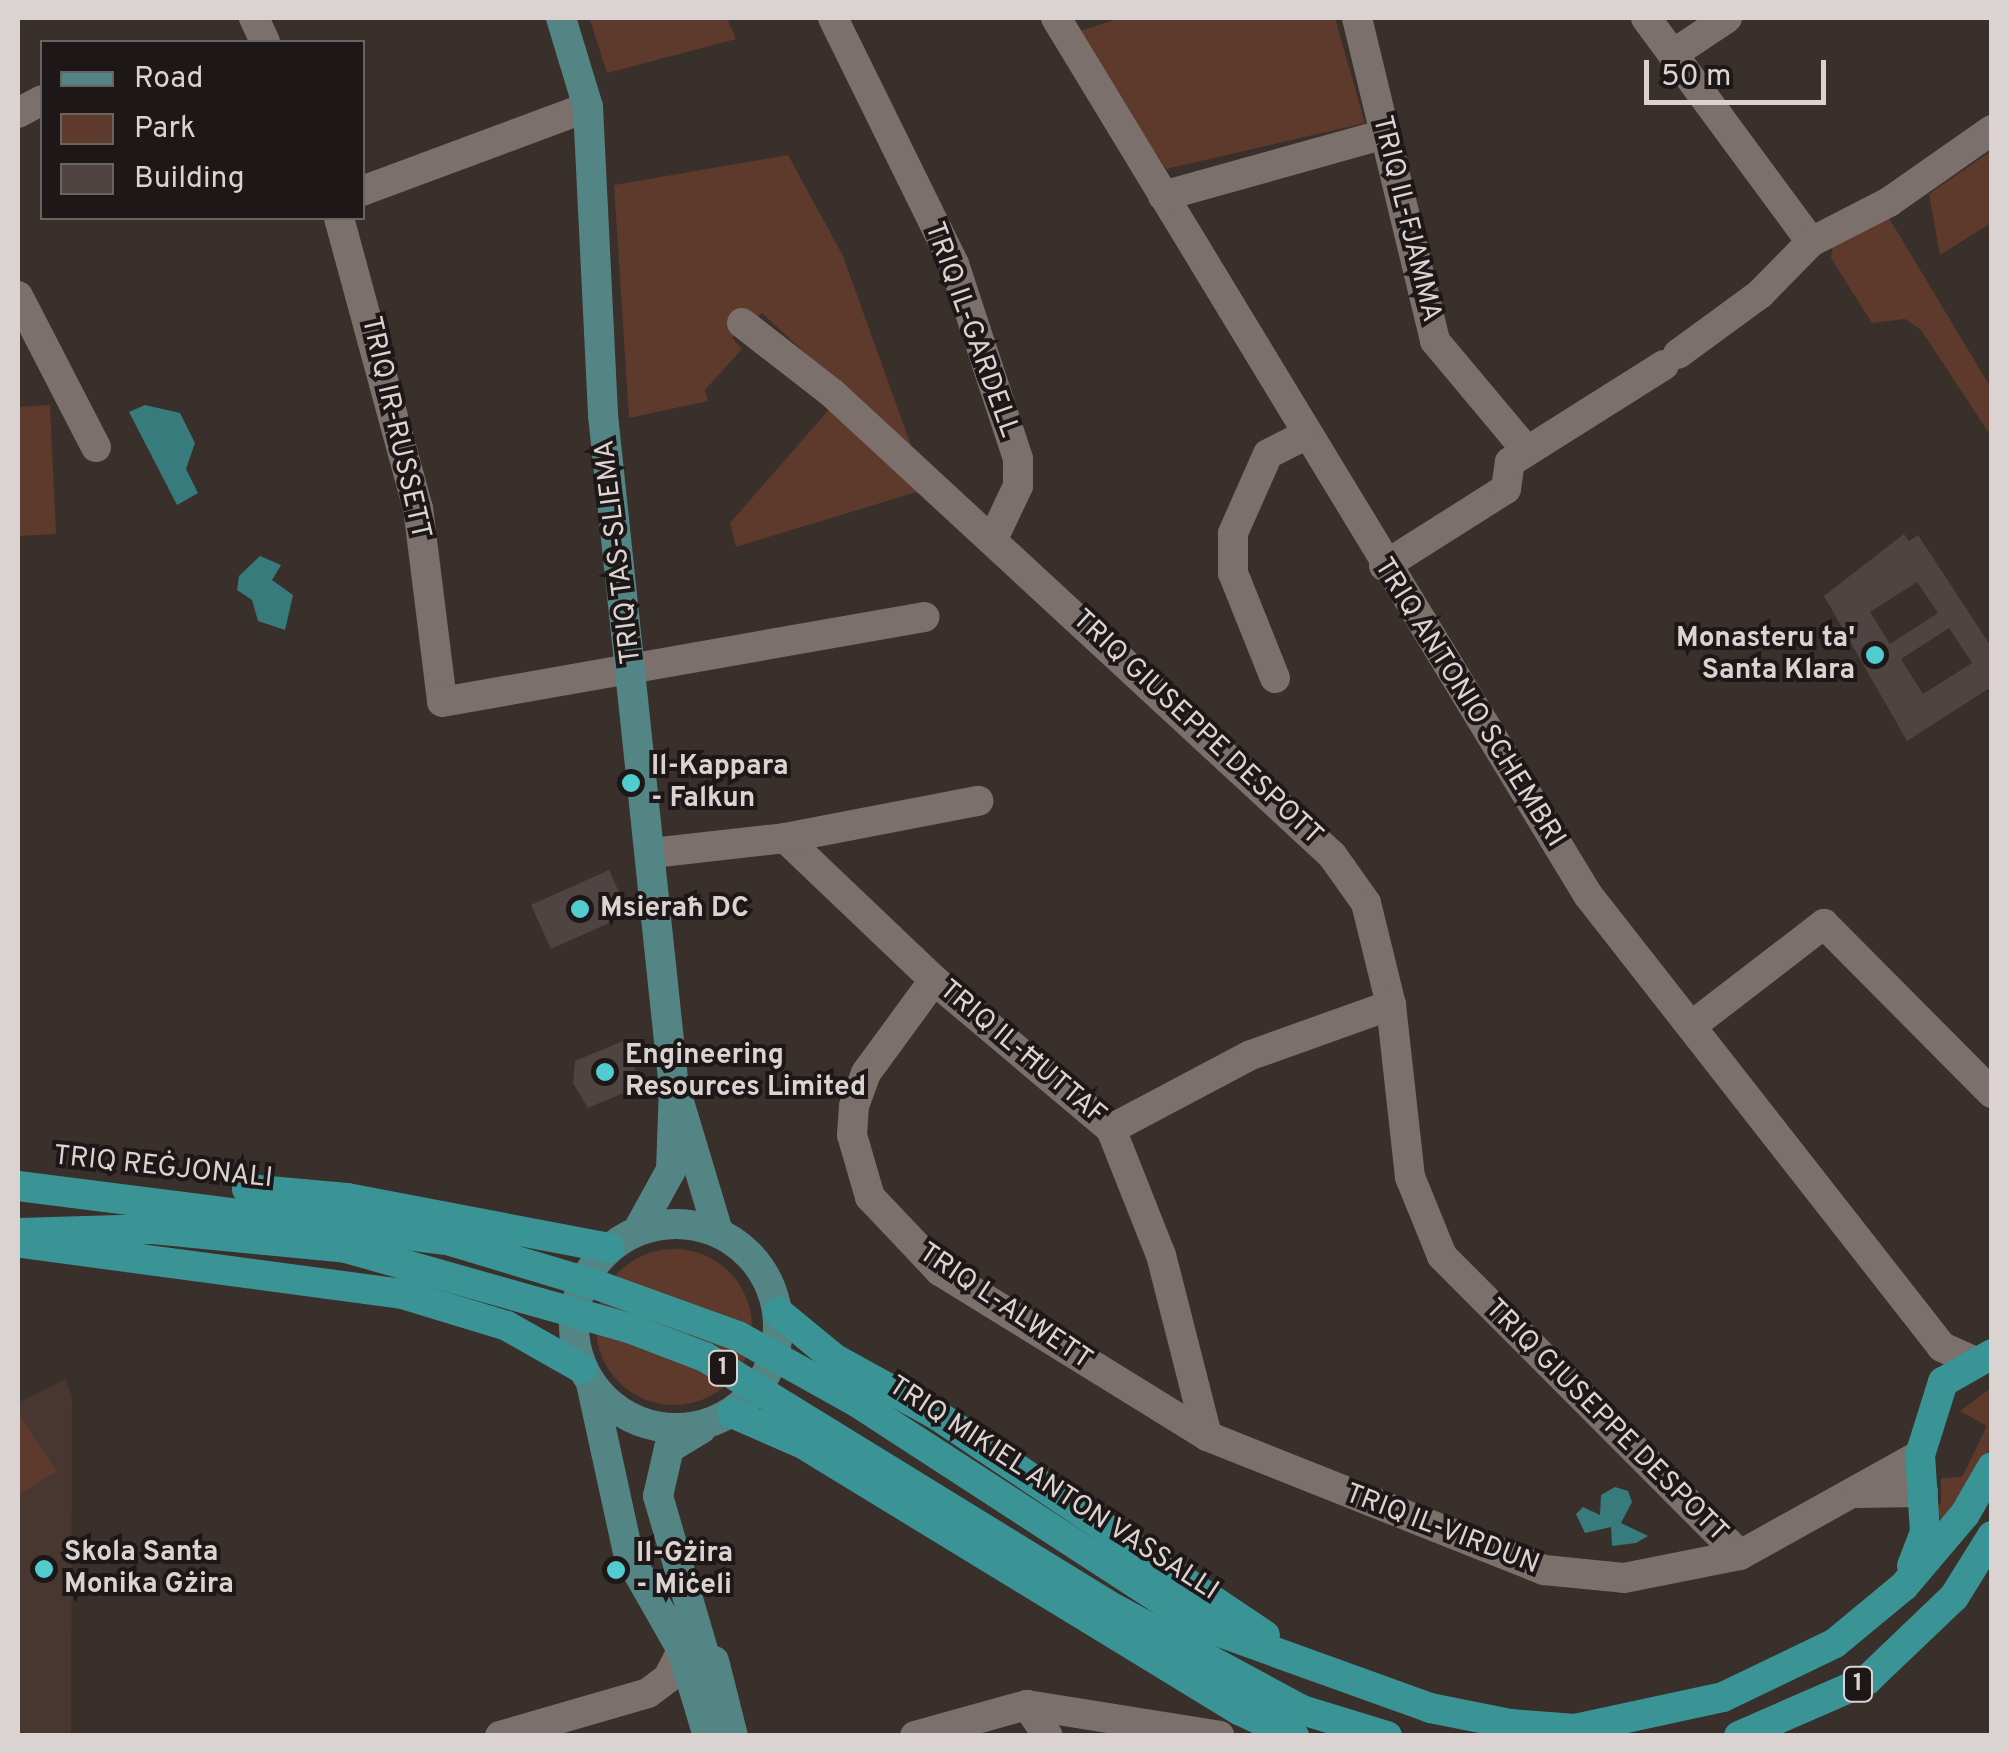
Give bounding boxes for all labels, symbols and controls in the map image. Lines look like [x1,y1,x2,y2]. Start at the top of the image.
legend [40,40,365,220]
scale bar [1649,40,1832,102]
text: 50 m [1661,59,1731,96]
text: Road [134,61,203,98]
text: Park [134,111,196,148]
street label: TRIQ IL-FJAMMA [1364,113,1448,325]
text: Building [134,161,245,198]
street label: TRIQ IL-GARDELL [916,218,1026,442]
street label: TRIQ IR-RUSSETT [353,313,437,543]
street label: TRIQ TAS-SLIEMA [589,437,649,667]
street label: TRIQ ANTONIO SCHEMBRI [1366,552,1572,854]
street label: TRIQ GIUSEPPE DESPOTT [1065,603,1329,853]
place label: Monasteru ta' Santa Klara [1676,622,1855,688]
marker: Monasteru ta' Santa Klara [1864,644,1886,666]
place label: Il-Kappara - Falkun [651,750,789,816]
marker: Il-Kappara - Falkun [620,772,642,794]
place label: Msieraħ DC [600,892,749,926]
marker: Msieraħ DC [569,898,591,920]
street label: TRIQ IL-ĦUTTAF [932,974,1112,1132]
place label: Engineering Resources Limited [625,1039,866,1105]
marker: Engineering Resources Limited [594,1061,616,1083]
street label: TRIQ REĠJONALI [52,1140,274,1196]
street label: TRIQ L-ALWETT [912,1237,1098,1377]
street label: TRIQ GIUSEPPE DESPOTT [1477,1292,1735,1550]
road number: 1 [708,1348,738,1388]
street label: TRIQ MIKIEL ANTON VASSALLI [880,1369,1226,1609]
street label: TRIQ IL-VIRDUN [1340,1478,1544,1582]
place label: Skola Santa Monika Gżira [64,1536,234,1602]
place label: Il-Gżira - Miċeli [636,1537,733,1603]
marker: Skola Santa Monika Gżira [33,1558,55,1580]
marker: Il-Gżira - Miċeli [605,1559,627,1581]
road number: 1 [1843,1664,1873,1704]

